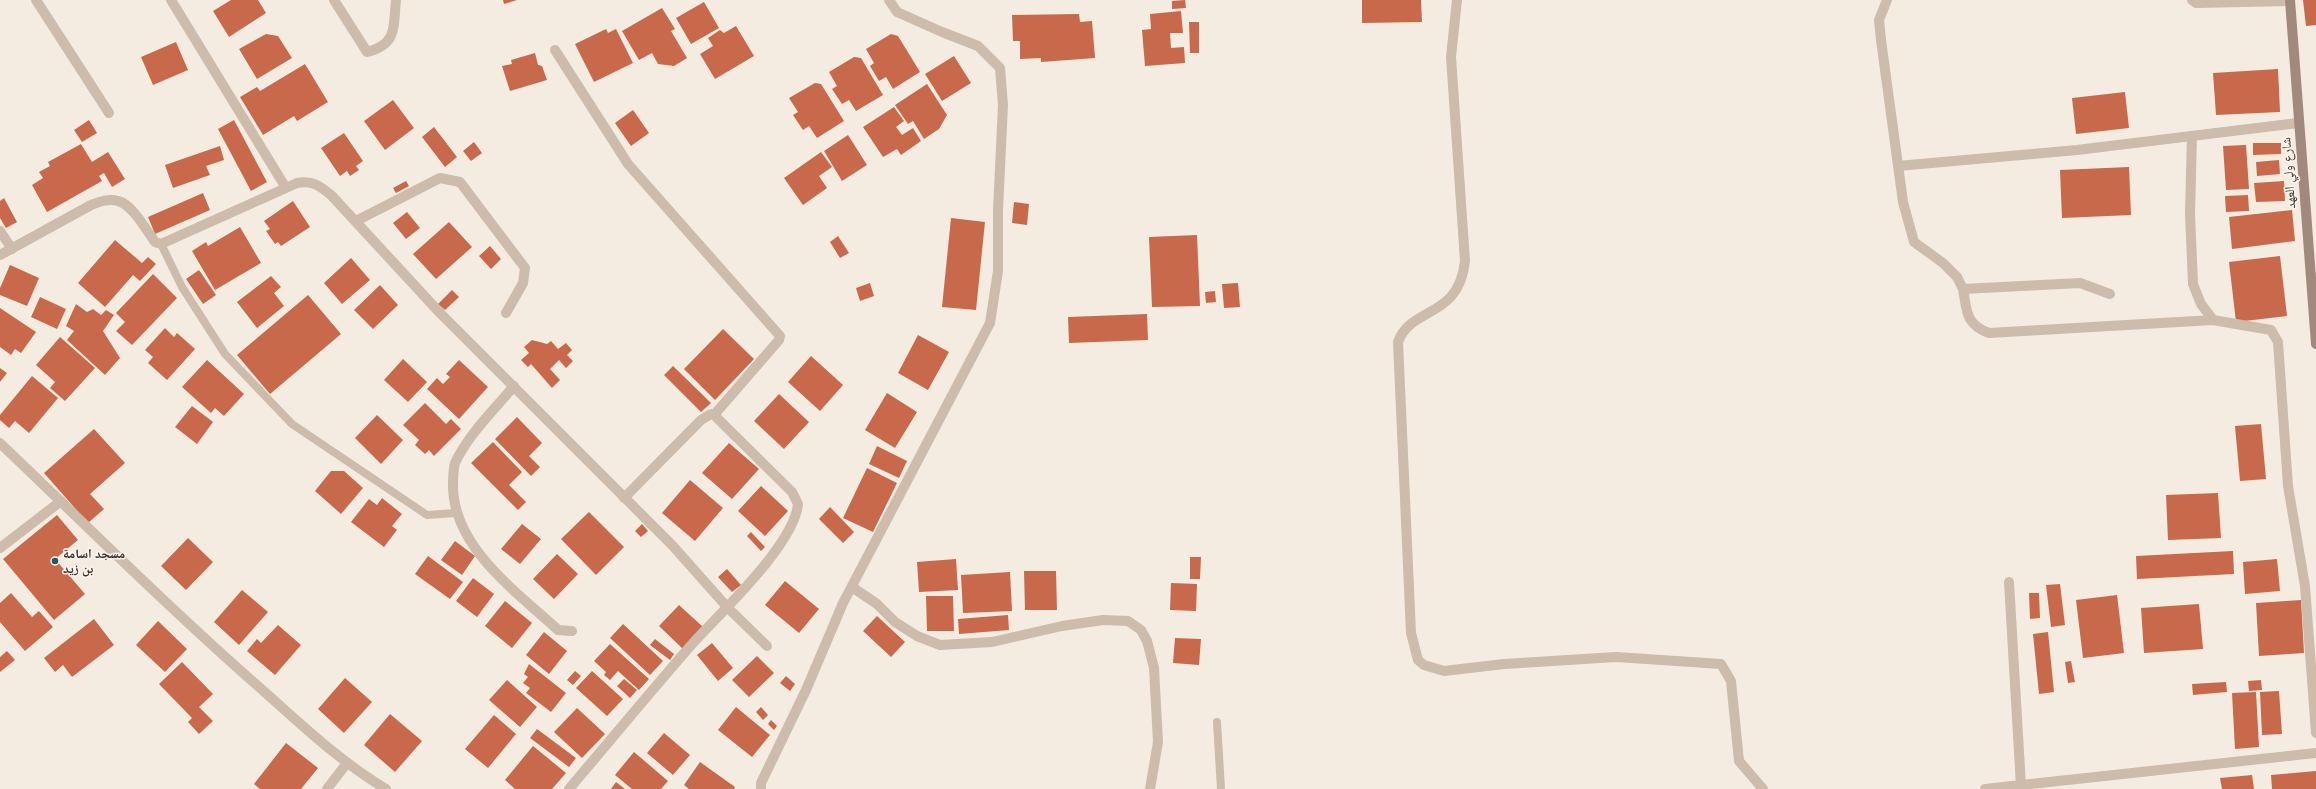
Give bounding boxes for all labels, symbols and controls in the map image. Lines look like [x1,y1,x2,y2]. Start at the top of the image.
street label: شارع ولي العهد [2279,137,2299,209]
place label: مسجد اسامة بن زيد [63,546,125,577]
marker: مسجد اسامة بن زيد [50,556,60,566]

